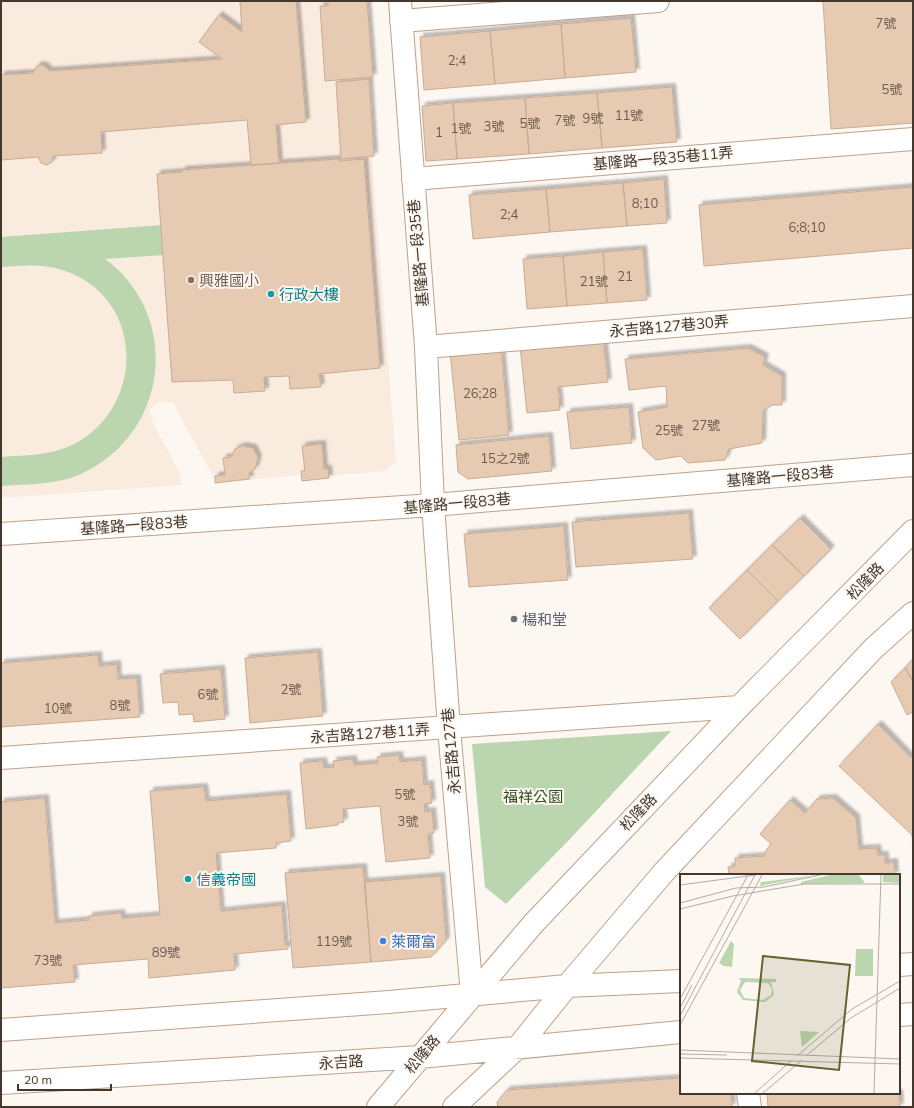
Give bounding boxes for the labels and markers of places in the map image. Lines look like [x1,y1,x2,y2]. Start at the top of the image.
place label: 興雅國小 [199,271,259,290]
marker: 興雅國小 [186,275,196,285]
place label: 行政大樓 [279,285,339,304]
marker: 行政大樓 [266,289,276,299]
place label: 楊和堂 [522,610,567,629]
marker: 楊和堂 [509,614,519,624]
place label: 信義帝國 [196,870,256,889]
marker: 信義帝國 [183,874,193,884]
place label: 萊爾富 [391,932,436,951]
marker: 萊爾富 [378,936,388,946]

